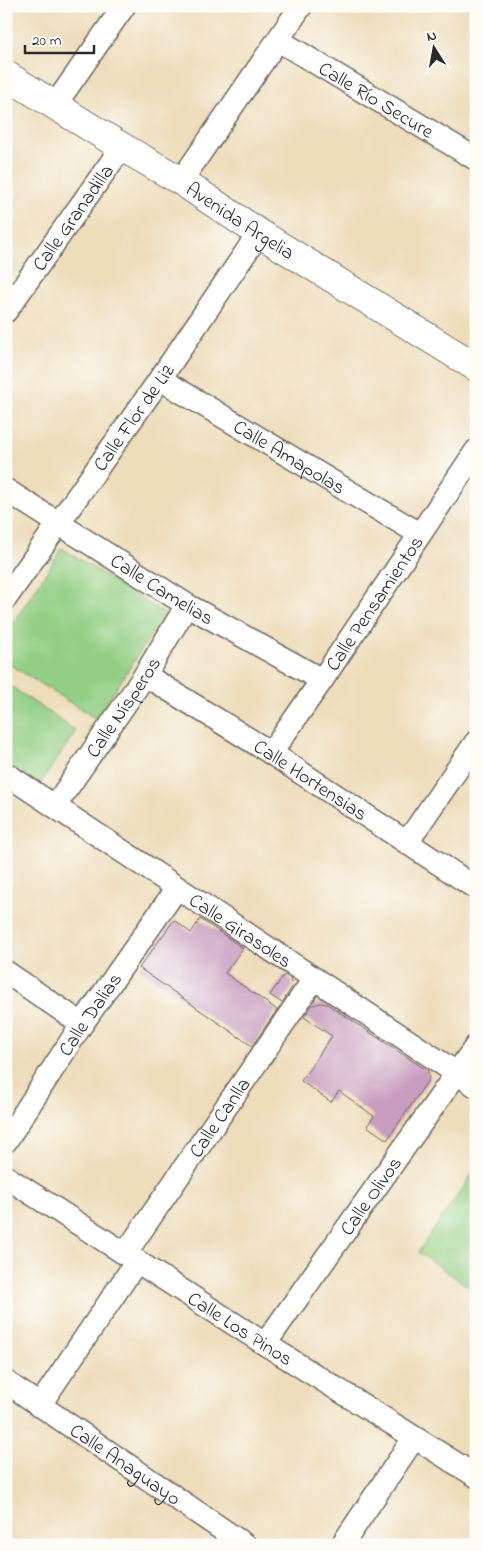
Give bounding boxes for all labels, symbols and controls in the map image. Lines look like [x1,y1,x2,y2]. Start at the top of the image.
scale bar [25,22,94,54]
north arrow [410,22,460,72]
text: N [425,26,438,48]
text: 20 m [32,30,62,52]
street label: Calle Río Secure [312,56,438,147]
street label: Calle Granadilla [26,159,122,278]
street label: Avenida Argelia [179,176,299,268]
street label: Calle Flor de Liz [87,359,183,478]
street label: Calle Amapolas [227,414,350,503]
street label: Calle Pensamientos [320,531,432,678]
street label: Calle Camelias [104,548,218,634]
street label: Calle Nísperos [80,652,170,765]
street label: Calle Hortensias [247,733,372,830]
street label: Calle Girasoles [182,887,297,977]
street label: Calle Dalias [53,968,131,1063]
street label: Calle Canlla [183,1073,259,1165]
street label: Calle Olivos [334,1151,410,1242]
street label: Calle Los Pinos [181,1286,297,1375]
street label: Calle Anaguayo [63,1417,186,1514]

